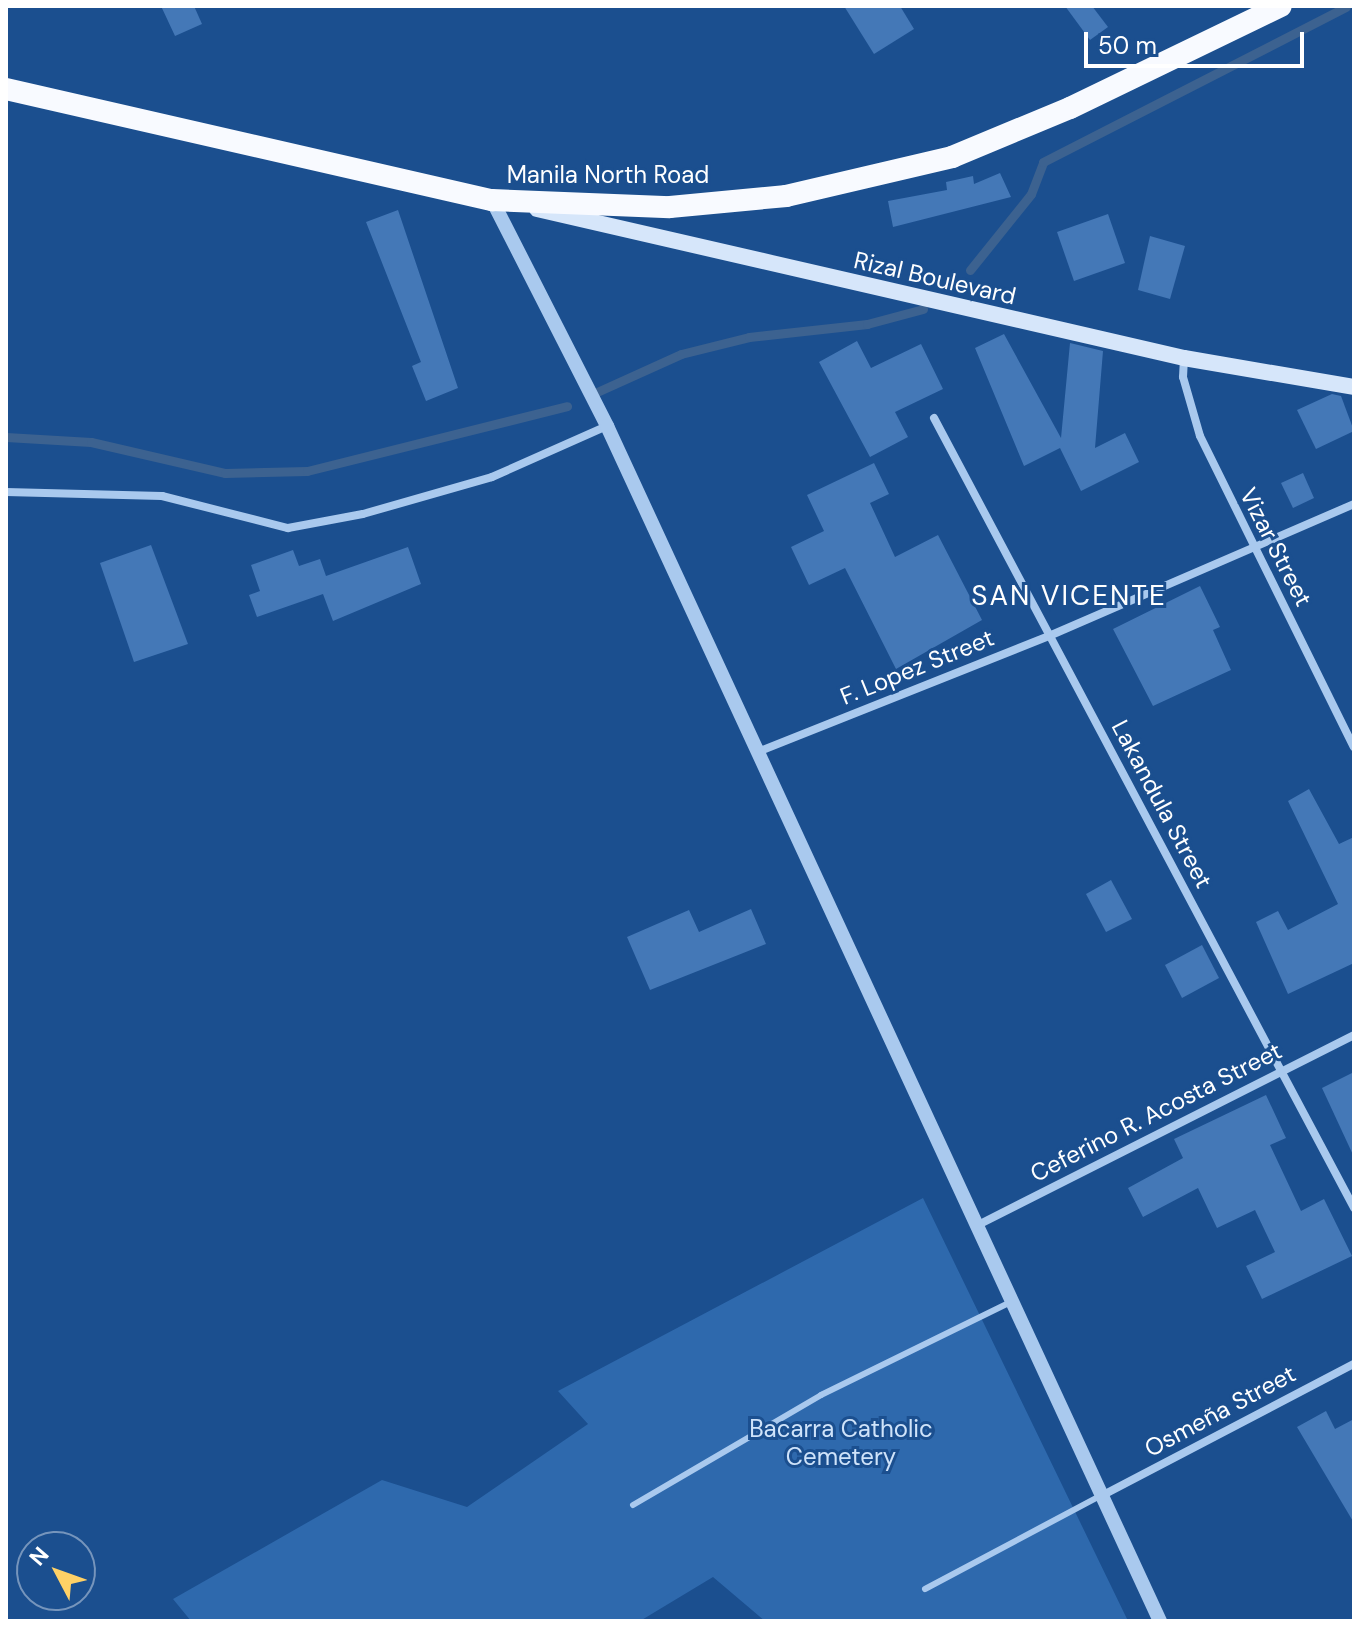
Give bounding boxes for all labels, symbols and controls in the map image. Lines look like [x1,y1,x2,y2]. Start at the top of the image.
scale bar [1088,16,1308,66]
text: 50 m [1098,30,1157,61]
street label: Manila North Road [507,161,709,189]
street label: Rizal Boulevard [851,245,1019,311]
street label: Vizar Street [1234,483,1318,611]
district label: SAN VICENTE [971,579,1167,613]
street label: F. Lopez Street [836,623,998,711]
street label: Lakandula Street [1106,715,1218,893]
street label: Ceferino R. Acosta Street [1026,1036,1286,1188]
street label: Osmeña Street [1140,1359,1300,1463]
park label: Bacarra Catholic Cemetery [749,1415,933,1471]
north arrow [16,1531,96,1611]
text: N [23,1541,55,1572]

